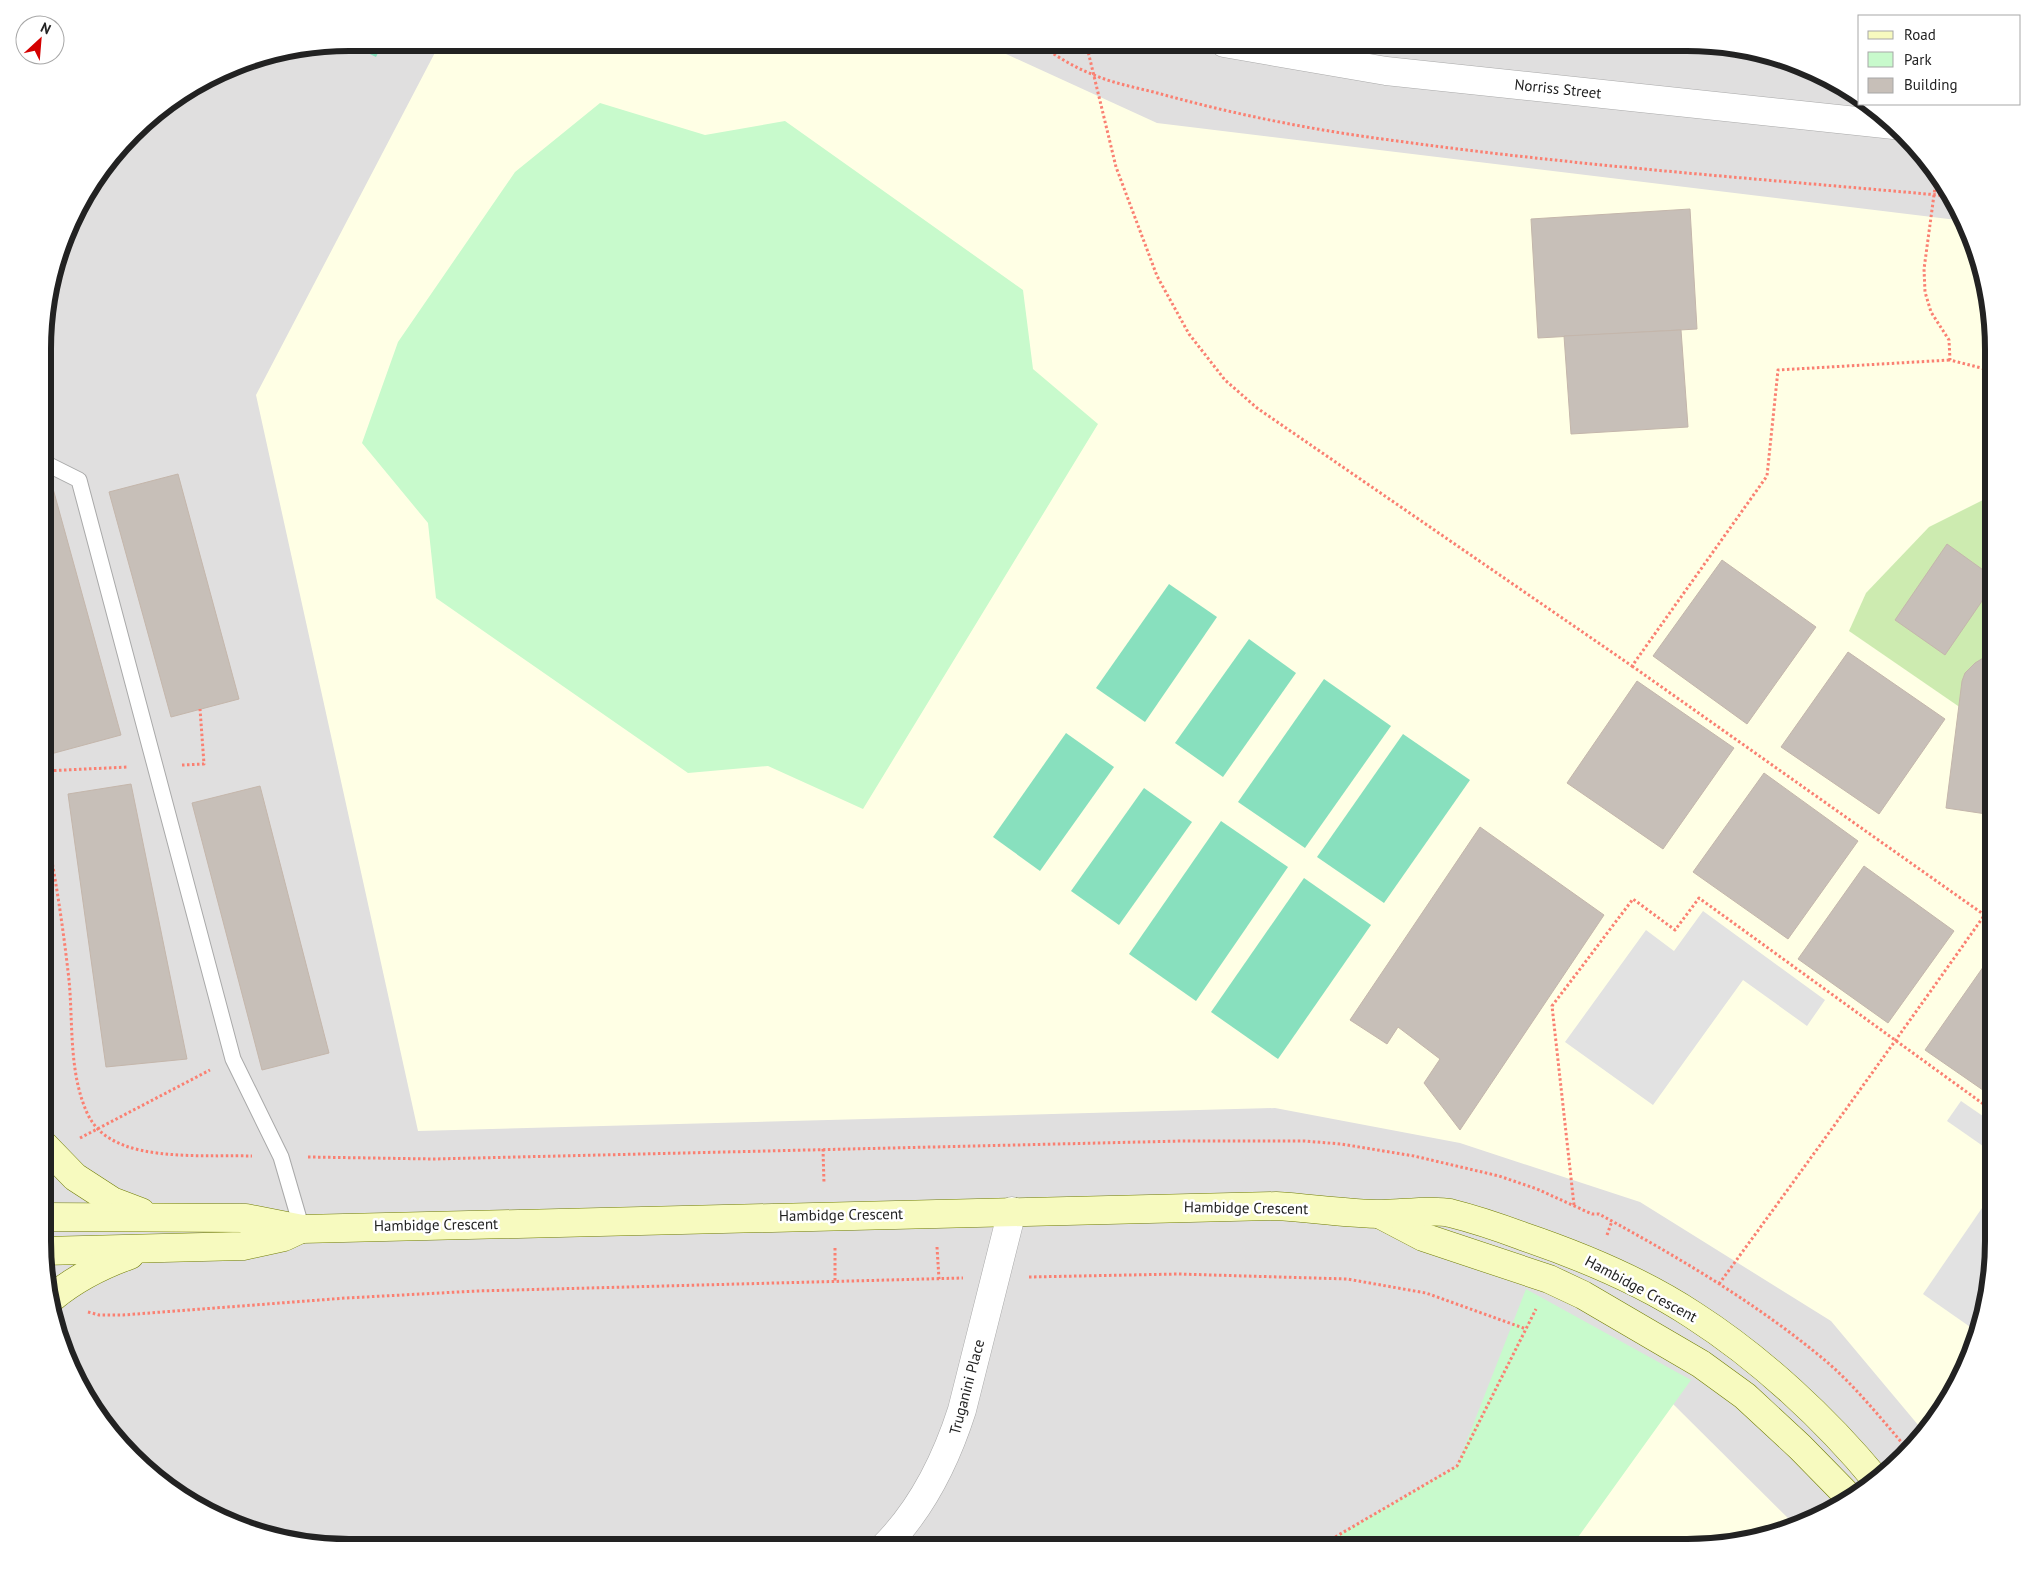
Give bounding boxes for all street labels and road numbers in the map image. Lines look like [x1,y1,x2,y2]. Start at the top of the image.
street label: Norriss Street [1514,74,1602,103]
street label: Hambidge Crescent [1184,1197,1308,1218]
street label: Hambidge Crescent [779,1204,903,1225]
street label: Hambidge Crescent [374,1214,498,1235]
street label: Hambidge Crescent [1582,1251,1701,1326]
street label: Truganini Place [945,1337,988,1437]

